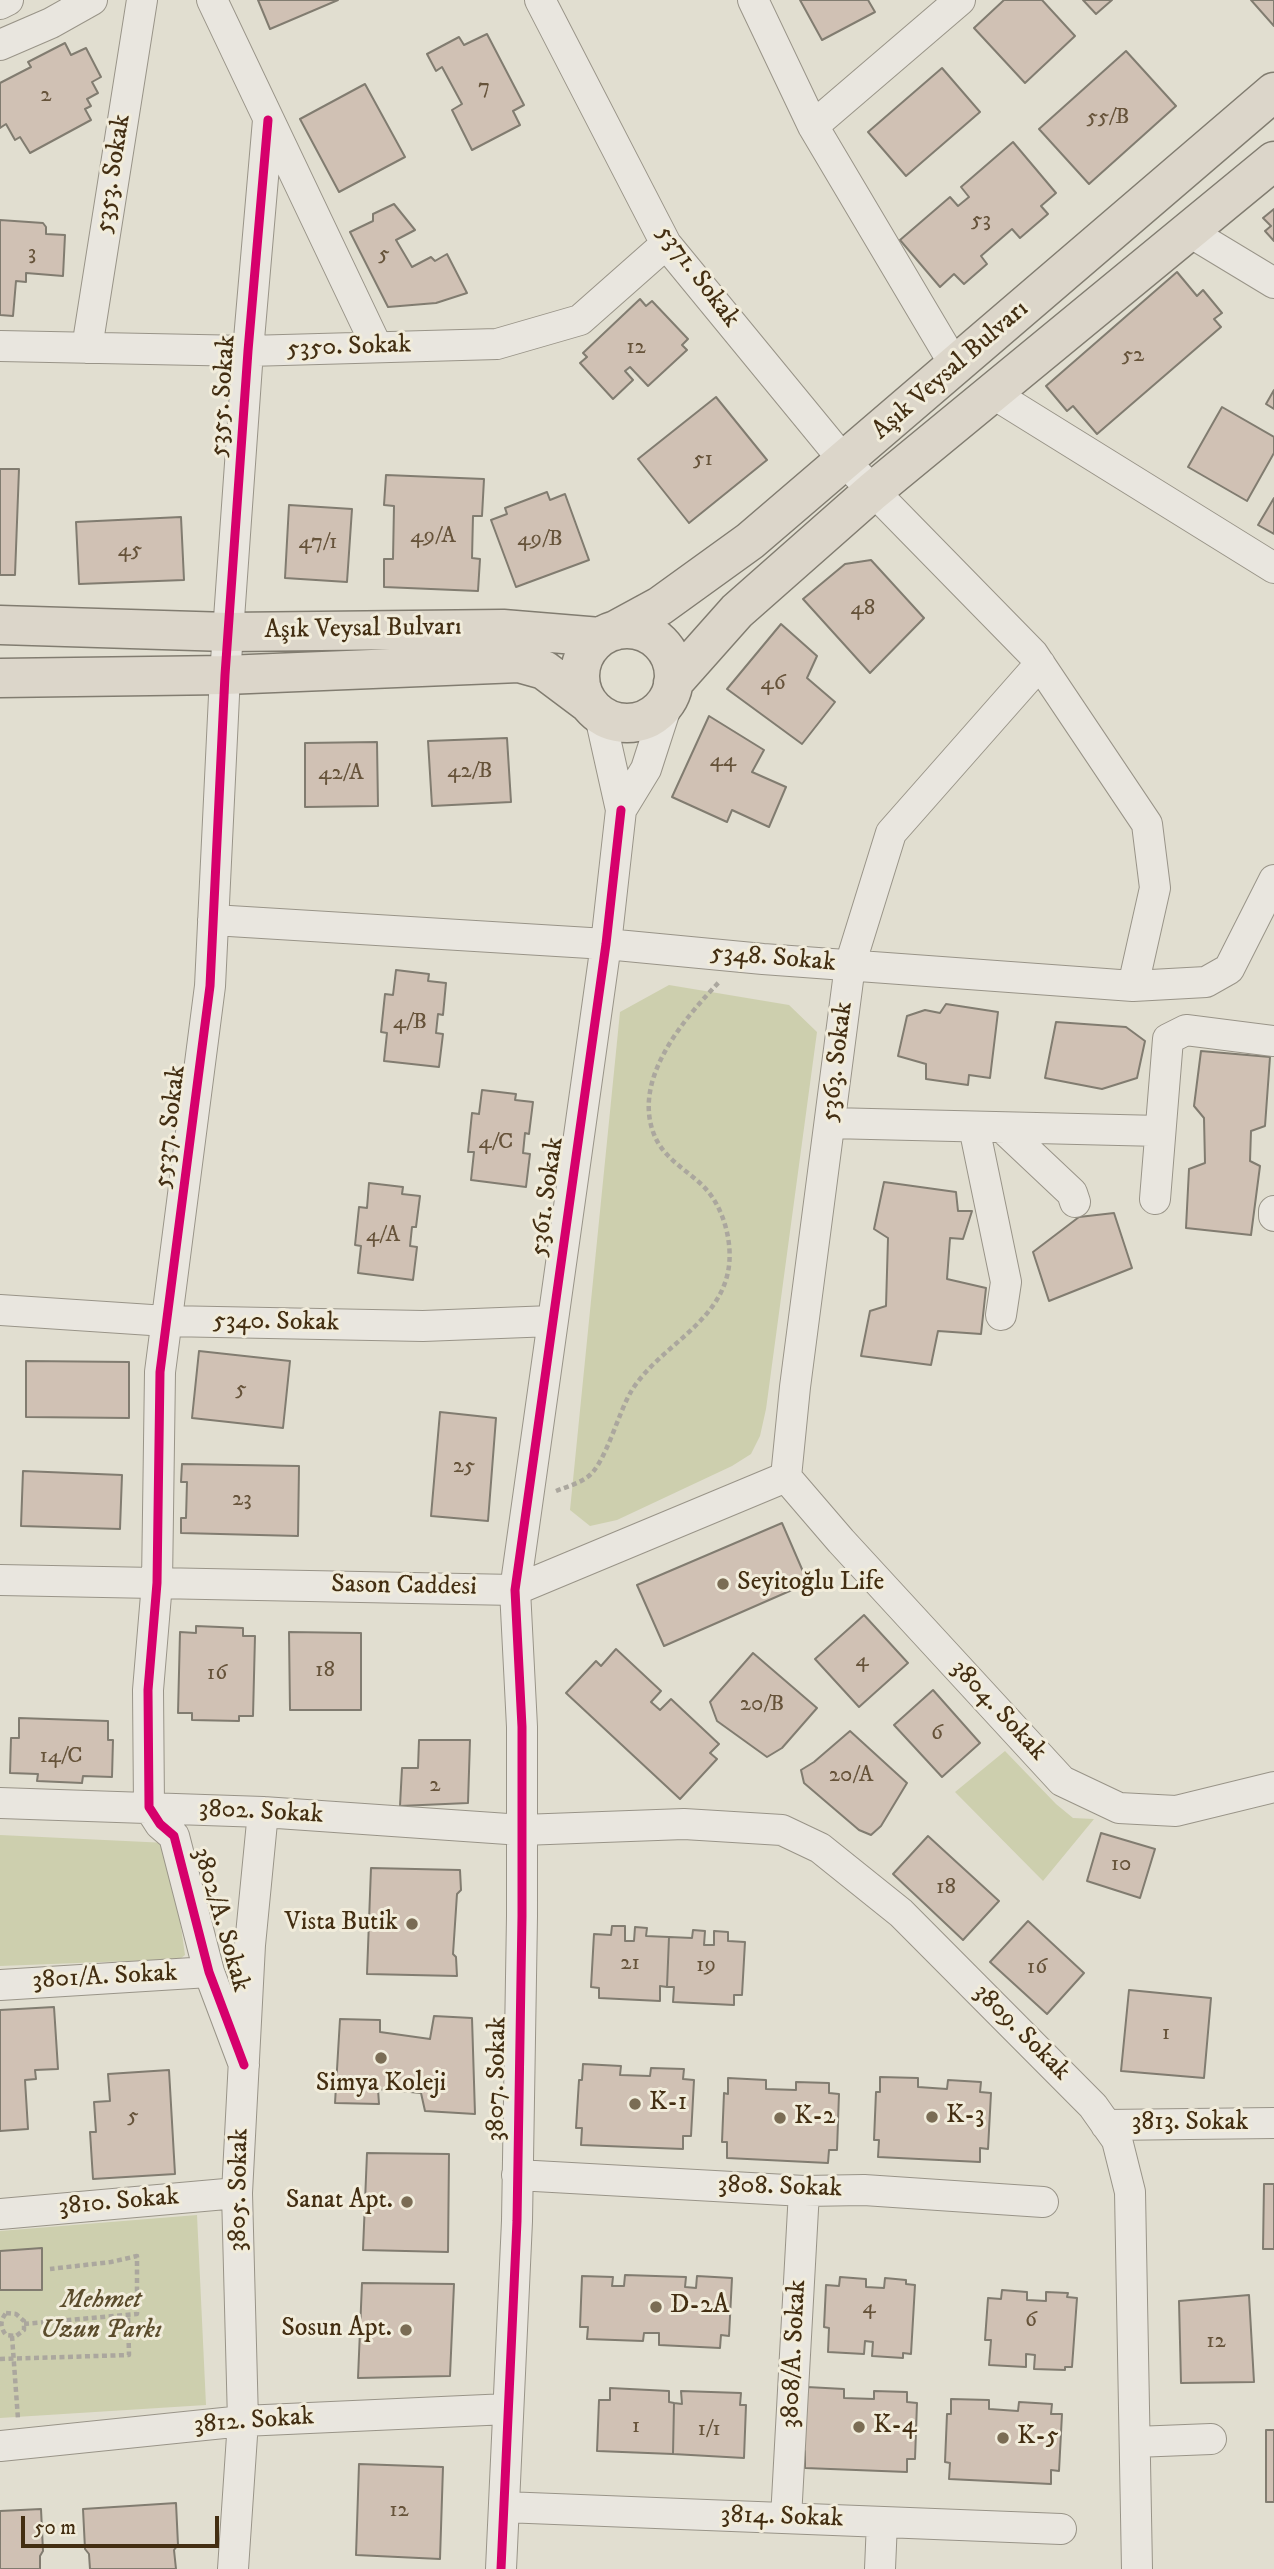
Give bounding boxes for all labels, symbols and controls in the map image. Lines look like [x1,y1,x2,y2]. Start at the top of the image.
house number: 7 [478,74,490,102]
house number: 2 [40,82,52,110]
house number: 55/B [1086,104,1130,132]
street label: 5353. Sokak [89,112,139,236]
house number: 53 [971,207,991,235]
street label: 5371. Sokak [648,219,746,335]
house number: 3 [28,240,36,268]
house number: 5 [378,241,390,269]
street label: Aşık Veysal Bulvarı [866,295,1036,447]
street label: 5350. Sokak [286,330,412,366]
street label: 5355. Sokak [204,334,244,458]
house number: 12 [626,334,646,362]
house number: 52 [1122,342,1144,370]
house number: 51 [693,446,713,474]
house number: 49/A [410,523,456,551]
house number: 49/B [517,526,563,554]
house number: 47/1 [298,529,338,557]
house number: 45 [118,537,142,565]
house number: 48 [851,595,875,623]
street label: Aşık Veysal Bulvarı [264,613,462,647]
house number: 46 [760,670,786,698]
house number: 44 [710,747,736,775]
house number: 42/B [447,758,493,786]
house number: 42/A [318,760,364,788]
street label: 5348. Sokak [709,938,837,980]
street label: 5363. Sokak [815,1000,861,1124]
house number: 4/B [393,1009,427,1037]
street label: 5537. Sokak [148,1064,194,1190]
house number: 4/C [479,1129,513,1157]
street label: 5361. Sokak [524,1135,572,1259]
house number: 4/A [366,1222,400,1250]
street label: 5340. Sokak [213,1306,339,1340]
house number: 5 [235,1376,247,1404]
house number: 25 [453,1453,475,1481]
house number: 23 [232,1486,252,1514]
place label: Seyitoğlu Life [737,1568,884,1600]
street label: Sason Caddesi [331,1570,477,1604]
marker: Seyitoğlu Life [715,1576,731,1592]
house number: 4 [855,1647,869,1675]
street label: 3804. Sokak [943,1654,1053,1768]
house number: 18 [315,1657,335,1685]
house number: 16 [207,1660,227,1688]
house number: 20/B [740,1691,784,1719]
house number: 6 [931,1720,943,1748]
house number: 14/C [39,1743,83,1771]
house number: 20/A [829,1762,873,1790]
house number: 2 [429,1772,441,1800]
street label: 3802. Sokak [198,1794,324,1832]
street label: 3802/A. Sokak [185,1844,255,1996]
house number: 10 [1111,1851,1131,1879]
house number: 18 [936,1874,956,1902]
place label: Vista Butik [284,1908,398,1940]
marker: Vista Butik [404,1916,420,1932]
house number: 21 [620,1950,640,1978]
house number: 19 [696,1952,716,1980]
house number: 16 [1027,1954,1047,1982]
street label: 3801/A. Sokak [32,1959,178,1997]
street label: 3809. Sokak [966,1978,1076,2088]
street label: 3807. Sokak [481,2016,515,2142]
house number: 1 [1162,2020,1170,2048]
marker: Simya Koleji [373,2050,389,2066]
place label: Simya Koleji [316,2069,446,2101]
place label: K-1 [649,2088,687,2120]
marker: K-1 [627,2096,643,2112]
place label: K-3 [946,2101,985,2133]
place label: K-2 [794,2102,836,2134]
house number: 5 [127,2103,139,2131]
street label: 3813. Sokak [1132,2108,1248,2140]
marker: K-3 [924,2109,940,2125]
marker: K-2 [772,2110,788,2126]
street label: 3805. Sokak [223,2128,257,2252]
street label: 3808. Sokak [717,2170,843,2206]
street label: 3810. Sokak [57,2182,181,2224]
place label: Sanat Apt. [286,2186,393,2218]
marker: Sanat Apt. [399,2194,415,2210]
street label: 3808/A. Sokak [776,2279,814,2429]
park label: Mehmet Uzun Parkı [40,2286,162,2348]
place label: D-2A [670,2291,729,2323]
house number: 4 [862,2294,876,2322]
marker: D-2A [648,2299,664,2315]
house number: 6 [1025,2307,1037,2335]
place label: Sosun Apt. [281,2314,392,2346]
marker: Sosun Apt. [398,2322,414,2338]
house number: 12 [1206,2328,1226,2356]
street label: 3812. Sokak [193,2402,315,2442]
place label: K-4 [873,2411,917,2443]
house number: 1 [632,2413,640,2441]
house number: 1/1 [697,2416,721,2444]
marker: K-4 [851,2419,867,2435]
place label: K-5 [1017,2422,1059,2454]
marker: K-5 [995,2430,1011,2446]
house number: 12 [389,2497,409,2525]
street label: 3814. Sokak [720,2500,844,2536]
scale bar [24,2502,222,2546]
text: 50 m [34,2515,76,2541]

